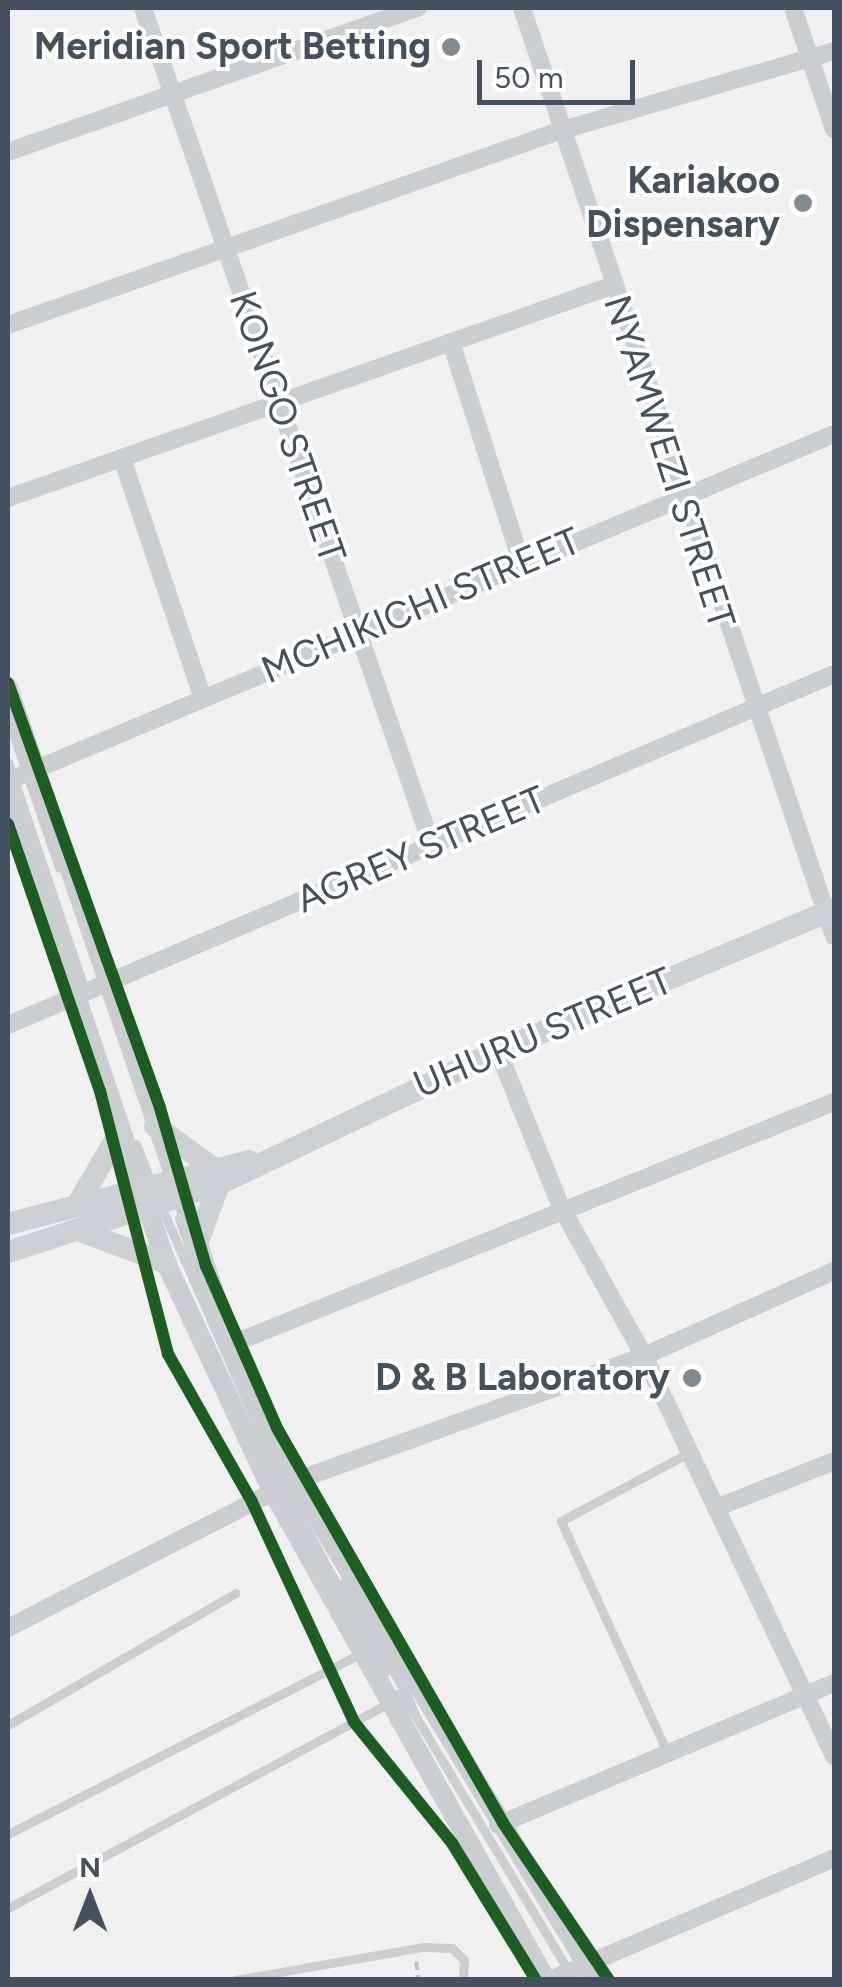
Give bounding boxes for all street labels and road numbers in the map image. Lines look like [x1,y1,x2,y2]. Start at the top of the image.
street label: KONGO STREET [219,285,355,569]
street label: NYAMWEZI STREET [594,290,744,634]
street label: MCHIKICHI STREET [255,518,587,694]
street label: AGREY STREET [290,777,552,923]
street label: UHURU STREET [407,958,679,1108]

